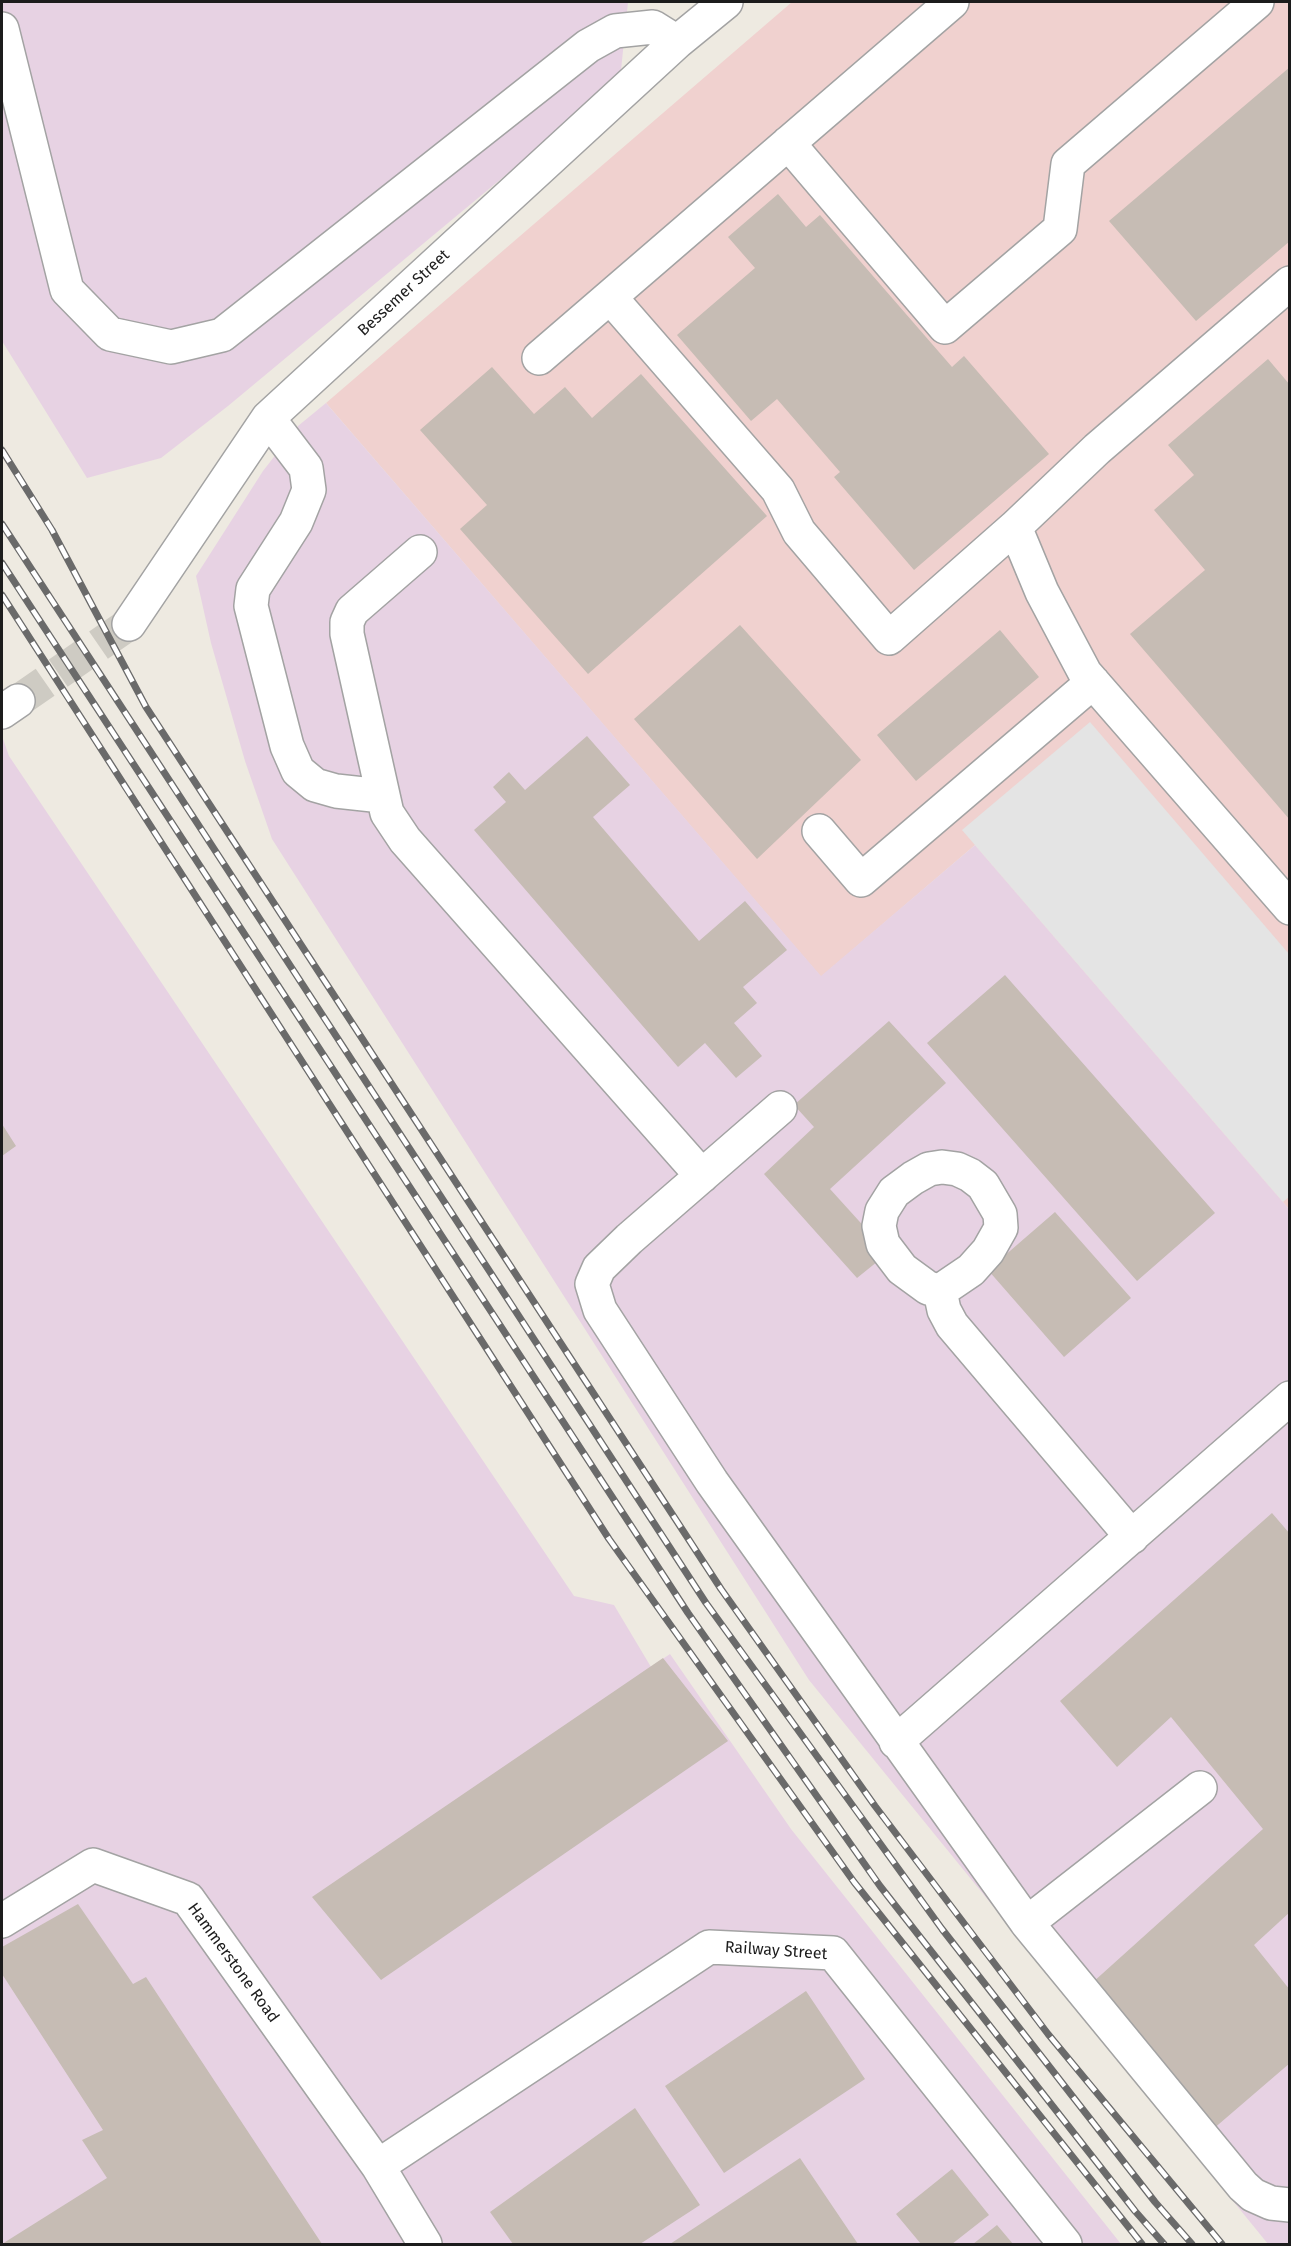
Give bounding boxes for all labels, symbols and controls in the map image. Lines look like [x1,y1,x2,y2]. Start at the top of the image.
street label: Bessemer Street [354,246,454,340]
street label: Hammerstone Road [183,1899,283,2027]
street label: Railway Street [724,1938,828,1964]

